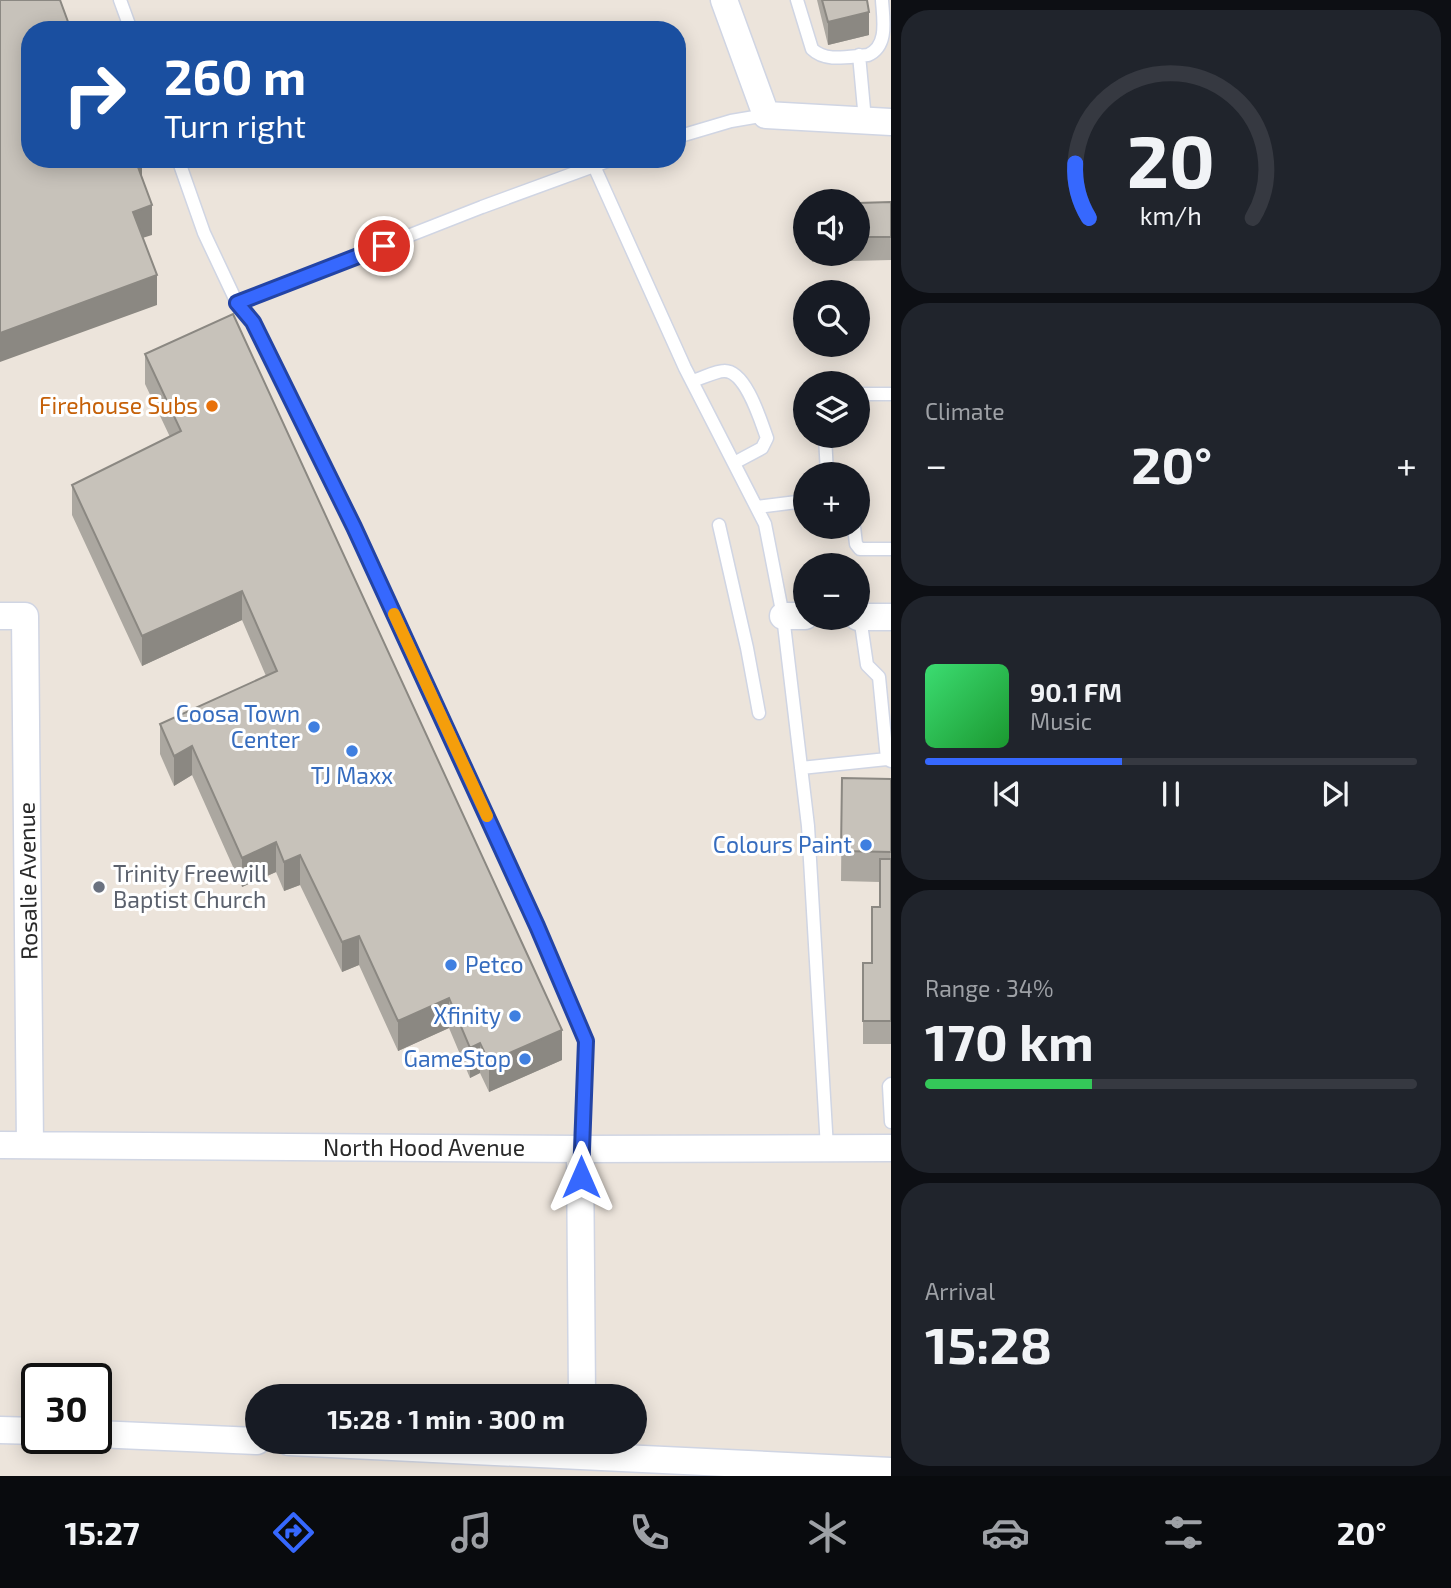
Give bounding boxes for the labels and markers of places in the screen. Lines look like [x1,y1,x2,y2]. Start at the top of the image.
pin [354,216,414,276]
place label: Firehouse Subs [39,391,198,419]
marker: Firehouse Subs [204,398,220,414]
place label: Coosa Town Center [176,699,300,753]
marker: Coosa Town Center [306,719,322,735]
marker: TJ Maxx [344,743,360,759]
place label: TJ Maxx [311,761,393,789]
place label: Colours Paint [713,830,852,858]
marker: Colours Paint [858,837,874,853]
place label: Trinity Freewill Baptist Church [113,859,268,913]
marker: Trinity Freewill Baptist Church [91,879,107,895]
place label: Petco [465,950,524,978]
marker: Petco [443,957,459,973]
place label: Xfinity [433,1001,501,1029]
marker: Xfinity [507,1008,523,1024]
place label: GameStop [403,1044,511,1072]
marker: GameStop [517,1051,533,1067]

